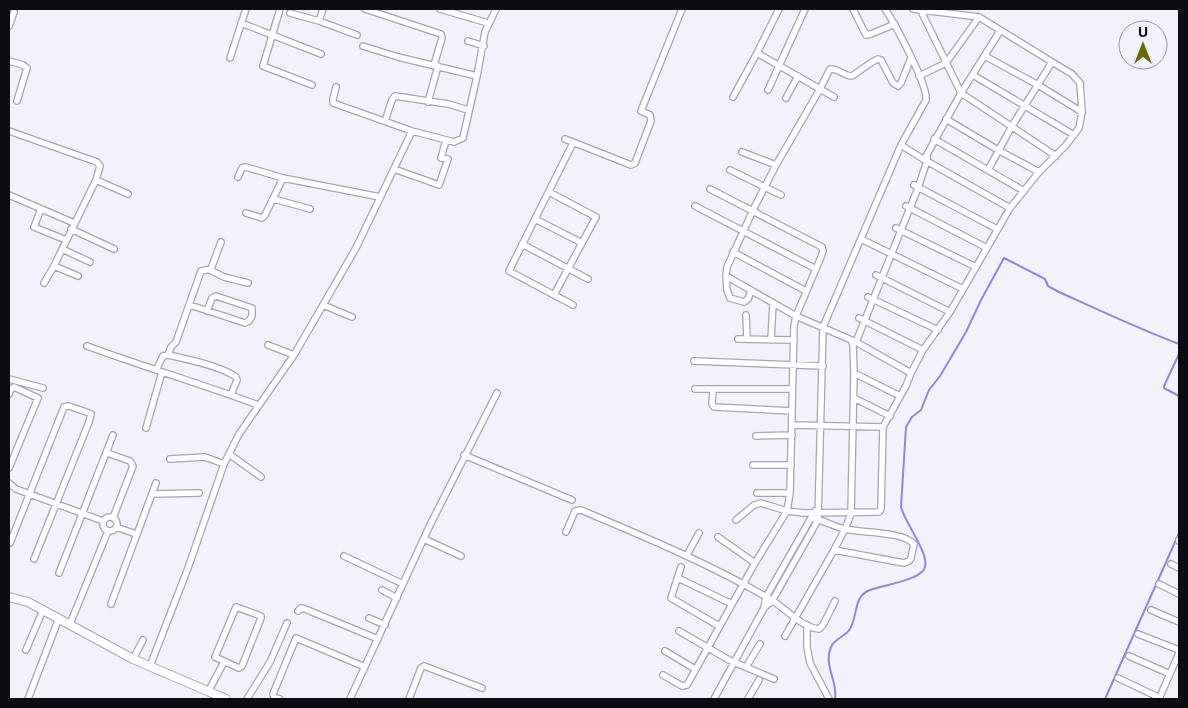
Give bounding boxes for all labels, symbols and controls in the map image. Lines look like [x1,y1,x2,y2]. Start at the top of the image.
north arrow [1118,20,1168,70]
text: U [1138,22,1148,41]

